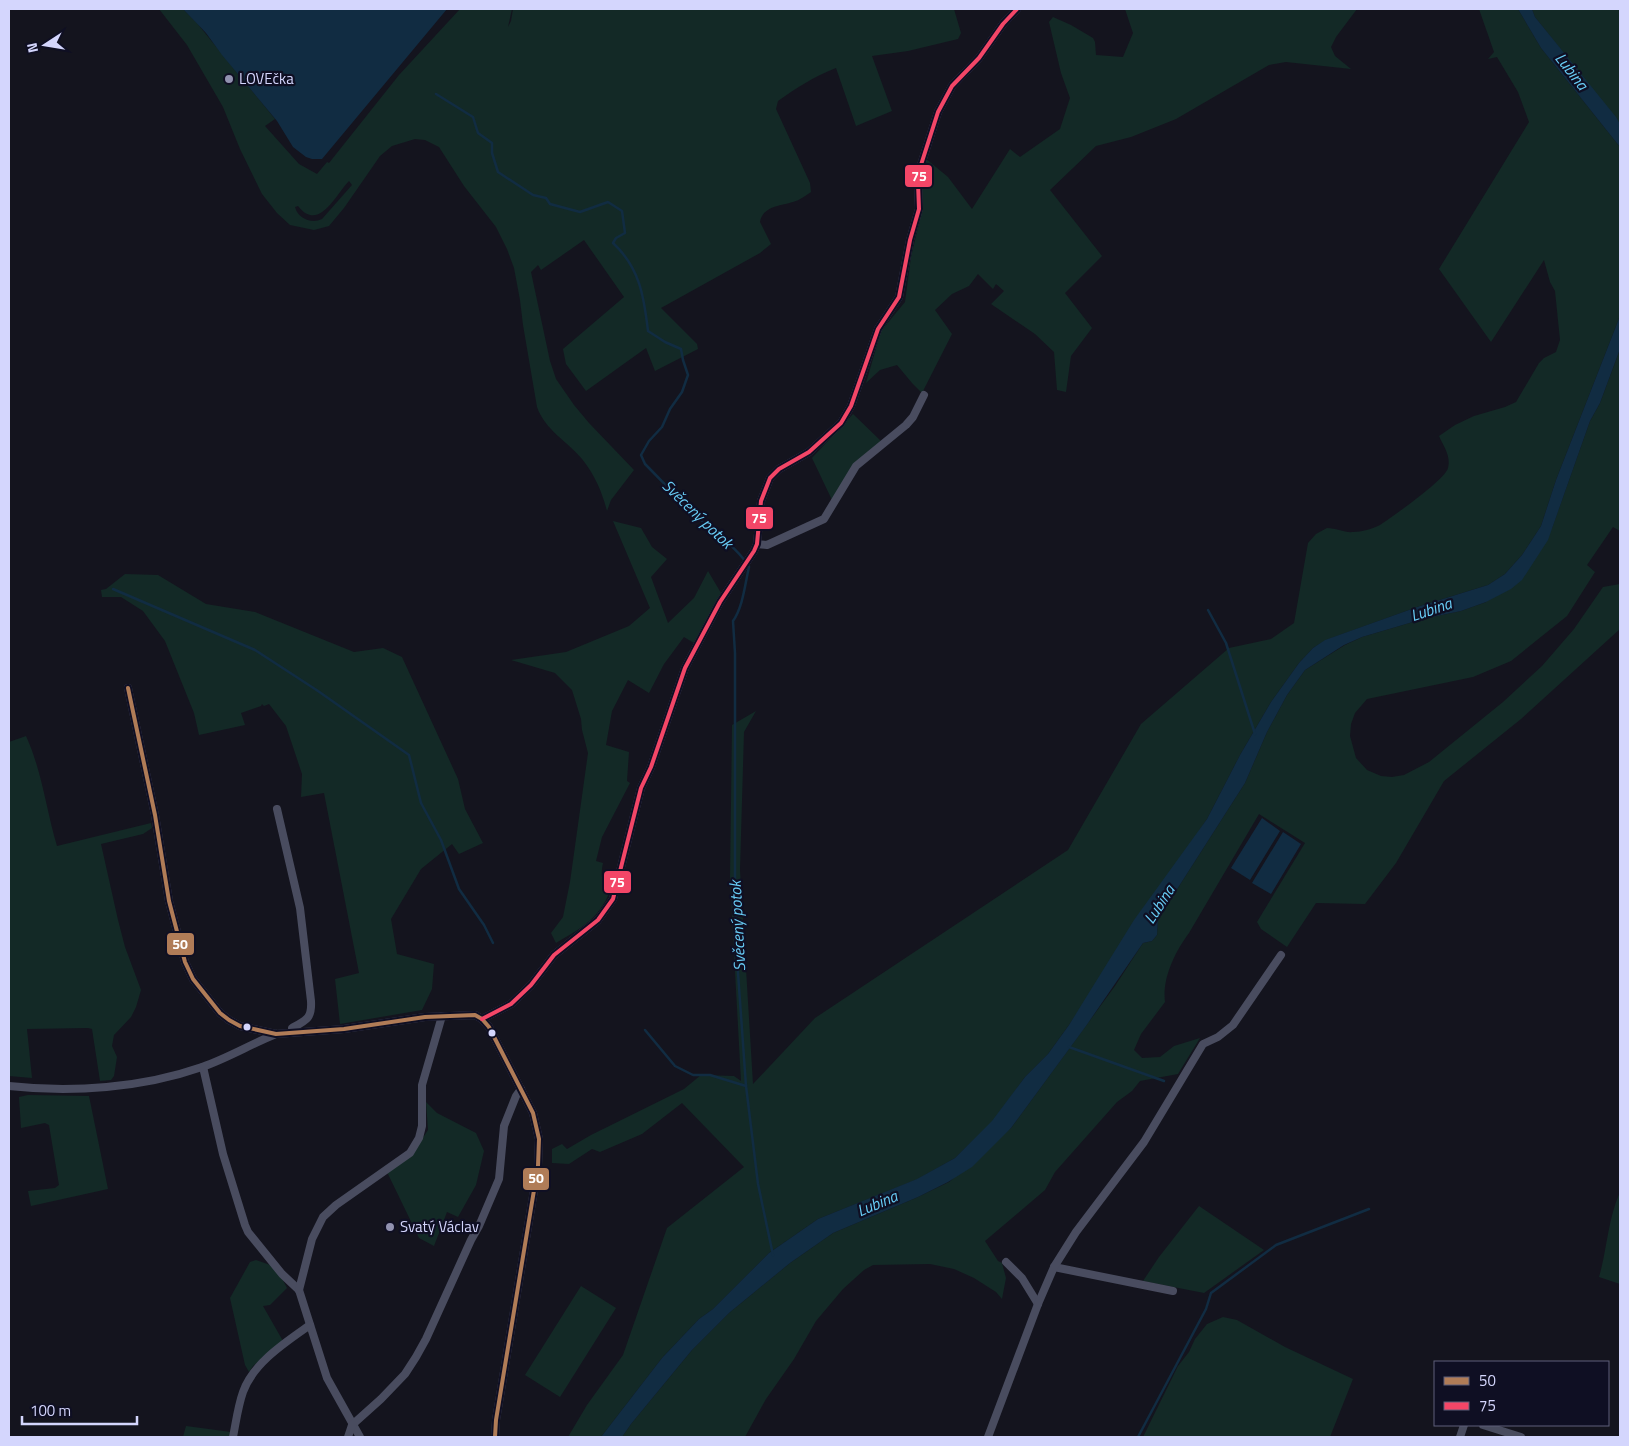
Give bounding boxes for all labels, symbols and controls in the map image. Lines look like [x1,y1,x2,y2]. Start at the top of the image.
north arrow [20,20,70,70]
text: N [21,41,43,55]
water label: Lubina [1550,47,1595,96]
place label: LOVEčka [239,67,294,90]
marker: LOVEčka [223,73,235,85]
line badge: 75 [904,164,933,188]
text: 75 [911,165,927,186]
water label: Svěcený potok [657,474,740,555]
line badge: 75 [745,506,774,530]
text: 75 [751,507,767,528]
water label: Lubina [1407,590,1456,627]
line badge: 75 [603,870,632,894]
text: 75 [609,871,625,892]
water label: Svěcený potok [723,878,751,972]
water label: Lubina [1137,879,1181,928]
line badge: 50 [166,932,195,956]
text: 50 [172,933,188,954]
unlabelled marker [242,1022,252,1032]
unlabelled marker [487,1028,497,1038]
line badge: 50 [522,1167,550,1191]
text: 50 [528,1167,544,1188]
water label: Lubina [853,1183,902,1222]
place label: Svatý Václav [400,1215,479,1238]
marker: Svatý Václav [384,1221,396,1233]
legend [1434,1361,1609,1426]
text: 50 [1479,1369,1496,1392]
scale bar [22,1394,138,1426]
text: 75 [1479,1394,1496,1417]
text: 100 m [30,1399,71,1422]

